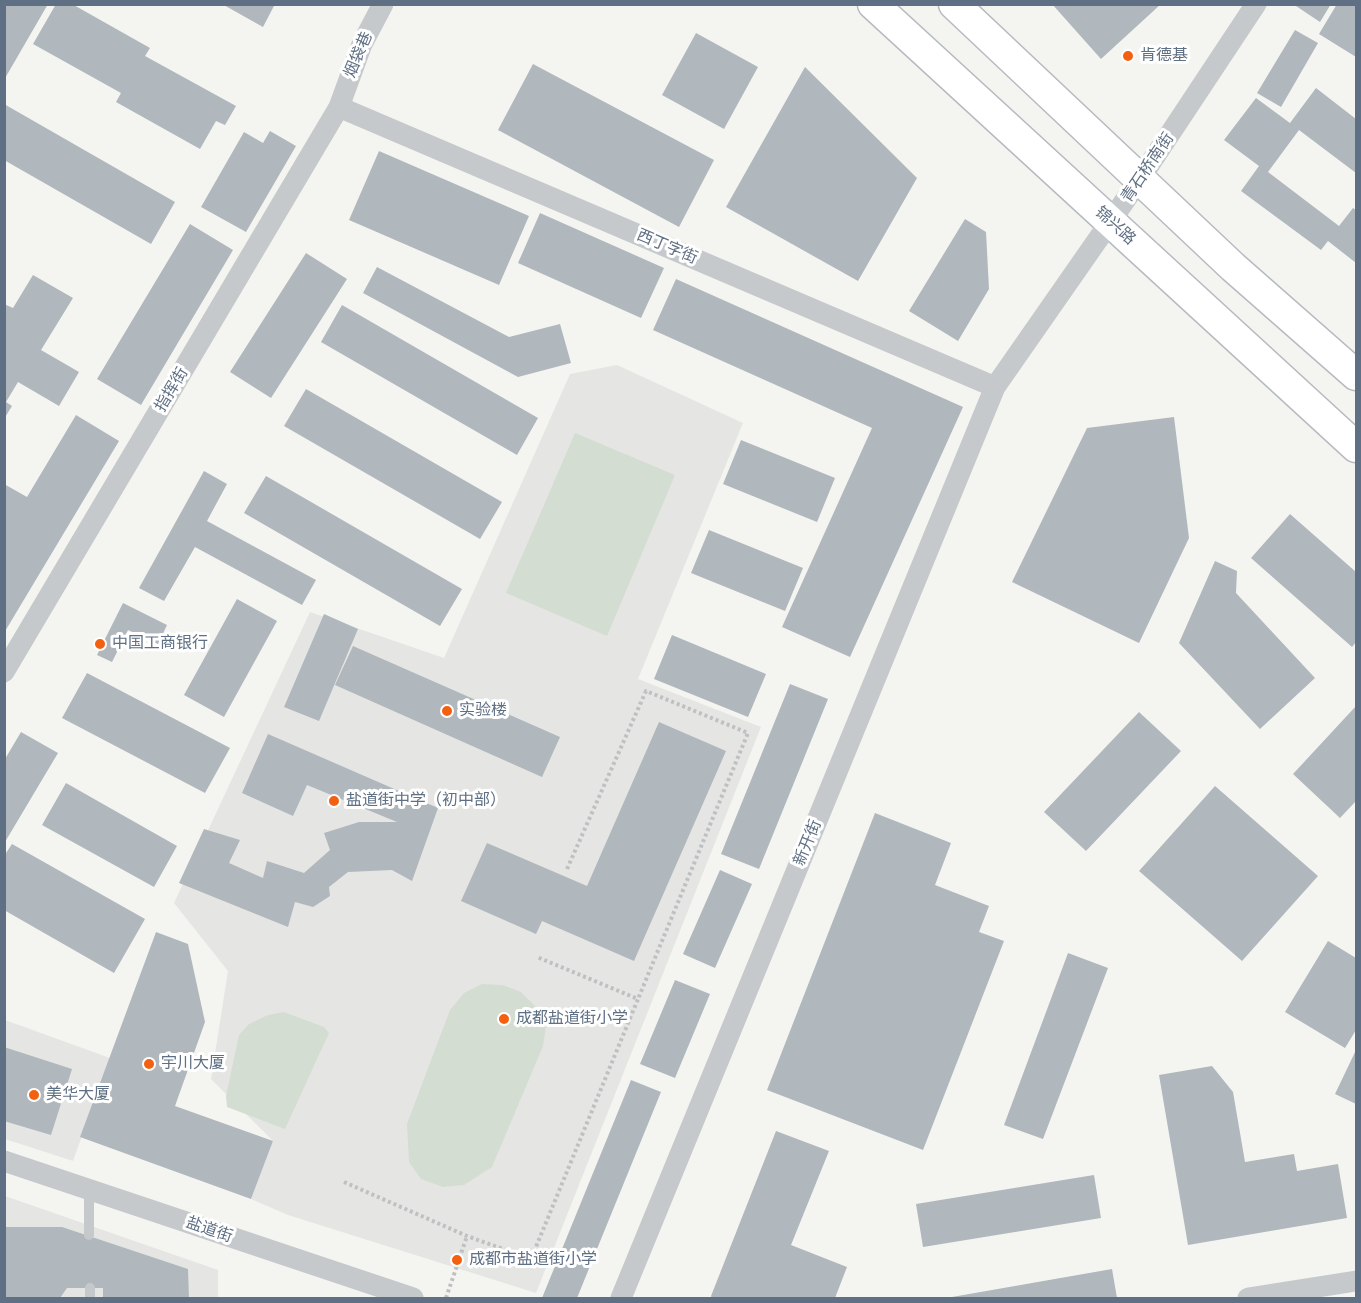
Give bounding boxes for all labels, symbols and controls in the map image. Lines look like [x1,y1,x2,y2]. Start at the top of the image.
street label: 烟袋巷 [341,29,377,81]
place label: 肯德基 [1140,46,1188,66]
marker: 肯德基 [1121,49,1135,63]
street label: 青石桥南街 [1118,129,1178,207]
street label: 锦兴路 [1091,203,1139,249]
street label: 西丁字街 [634,226,700,268]
street label: 指挥街 [151,364,193,416]
place label: 中国工商银行 [112,634,208,654]
marker: 中国工商银行 [93,637,107,651]
place label: 实验楼 [459,701,507,721]
marker: 实验楼 [440,704,454,718]
place label: 盐道街中学（初中部） [346,791,506,811]
marker: 盐道街中学（初中部） [327,794,341,808]
street label: 新开街 [790,817,826,869]
place label: 成都盐道街小学 [516,1009,628,1029]
marker: 成都盐道街小学 [497,1012,511,1026]
place label: 宇川大厦 [161,1054,225,1074]
marker: 宇川大厦 [142,1057,156,1071]
place label: 美华大厦 [46,1085,110,1105]
marker: 美华大厦 [27,1088,41,1102]
street label: 盐道街 [183,1213,235,1247]
place label: 成都市盐道街小学 [469,1250,597,1270]
marker: 成都市盐道街小学 [450,1253,464,1267]

